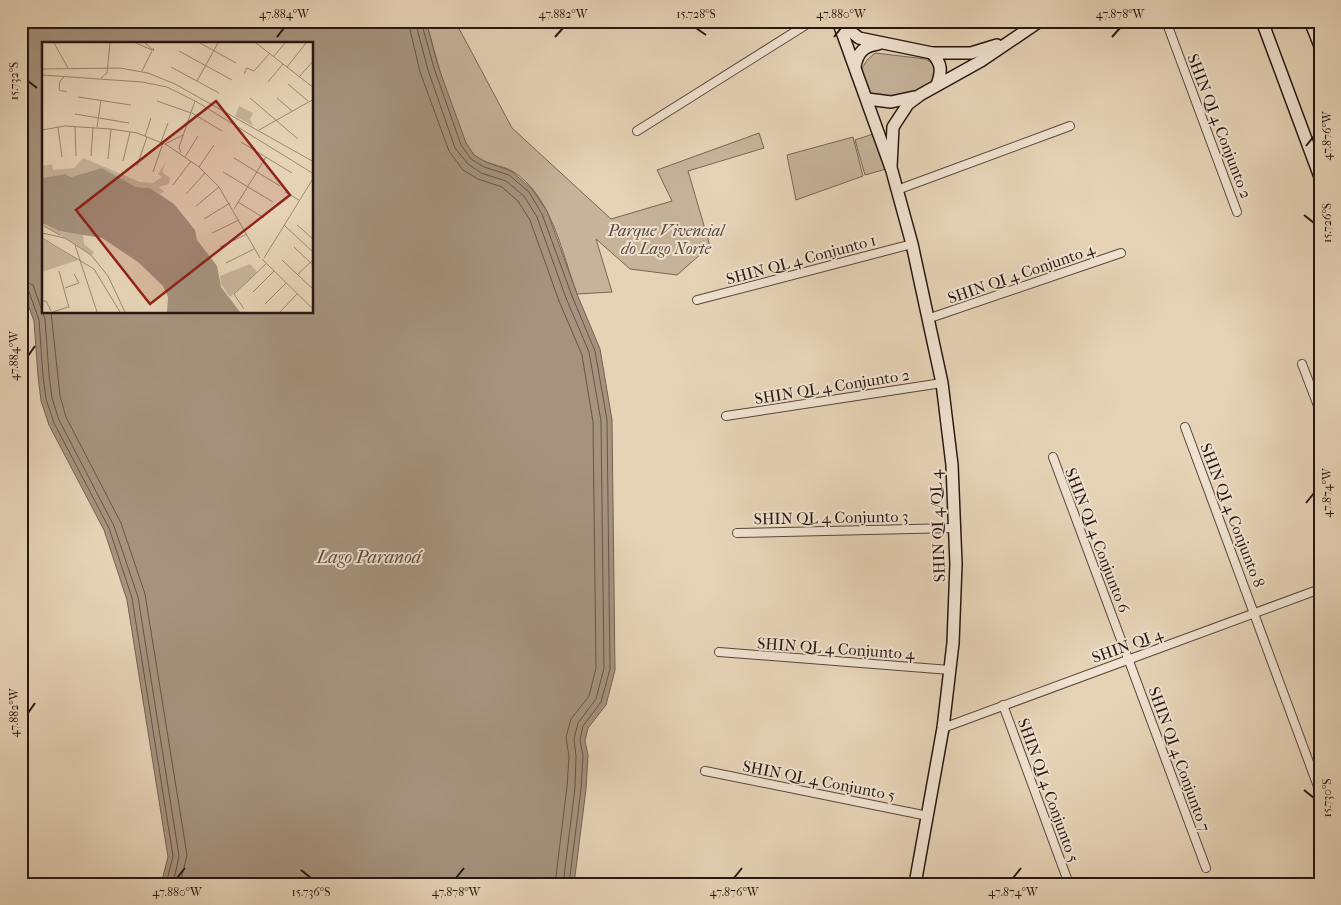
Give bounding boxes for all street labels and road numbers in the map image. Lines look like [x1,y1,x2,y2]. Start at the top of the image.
street label: SHIN QI 4 Conjunto 2 [1183,51,1256,201]
street label: SHIN QL 4 Conjunto 1 [724,230,878,289]
street label: SHIN QI 4 Conjunto 4 [945,239,1098,308]
street label: SHIN QL 4 Conjunto 2 [753,365,911,408]
street label: SHIN QI 4 Conjunto 8 [1196,440,1269,590]
street label: SHIN QI 4 Conjunto 6 [1061,465,1134,616]
street label: SHIN QI 4/QL 4 [926,469,949,583]
street label: SHIN QL 4 Conjunto 3 [753,507,909,528]
street label: SHIN QI 4 [1089,624,1166,667]
street label: SHIN QL 4 Conjunto 4 [757,634,916,664]
street label: SHIN QI 4 Conjunto 7 [1144,684,1215,834]
street label: SHIN QI 4 Conjunto 5 [1014,716,1083,865]
street label: SHIN QL 4 Conjunto 5 [741,756,897,805]

